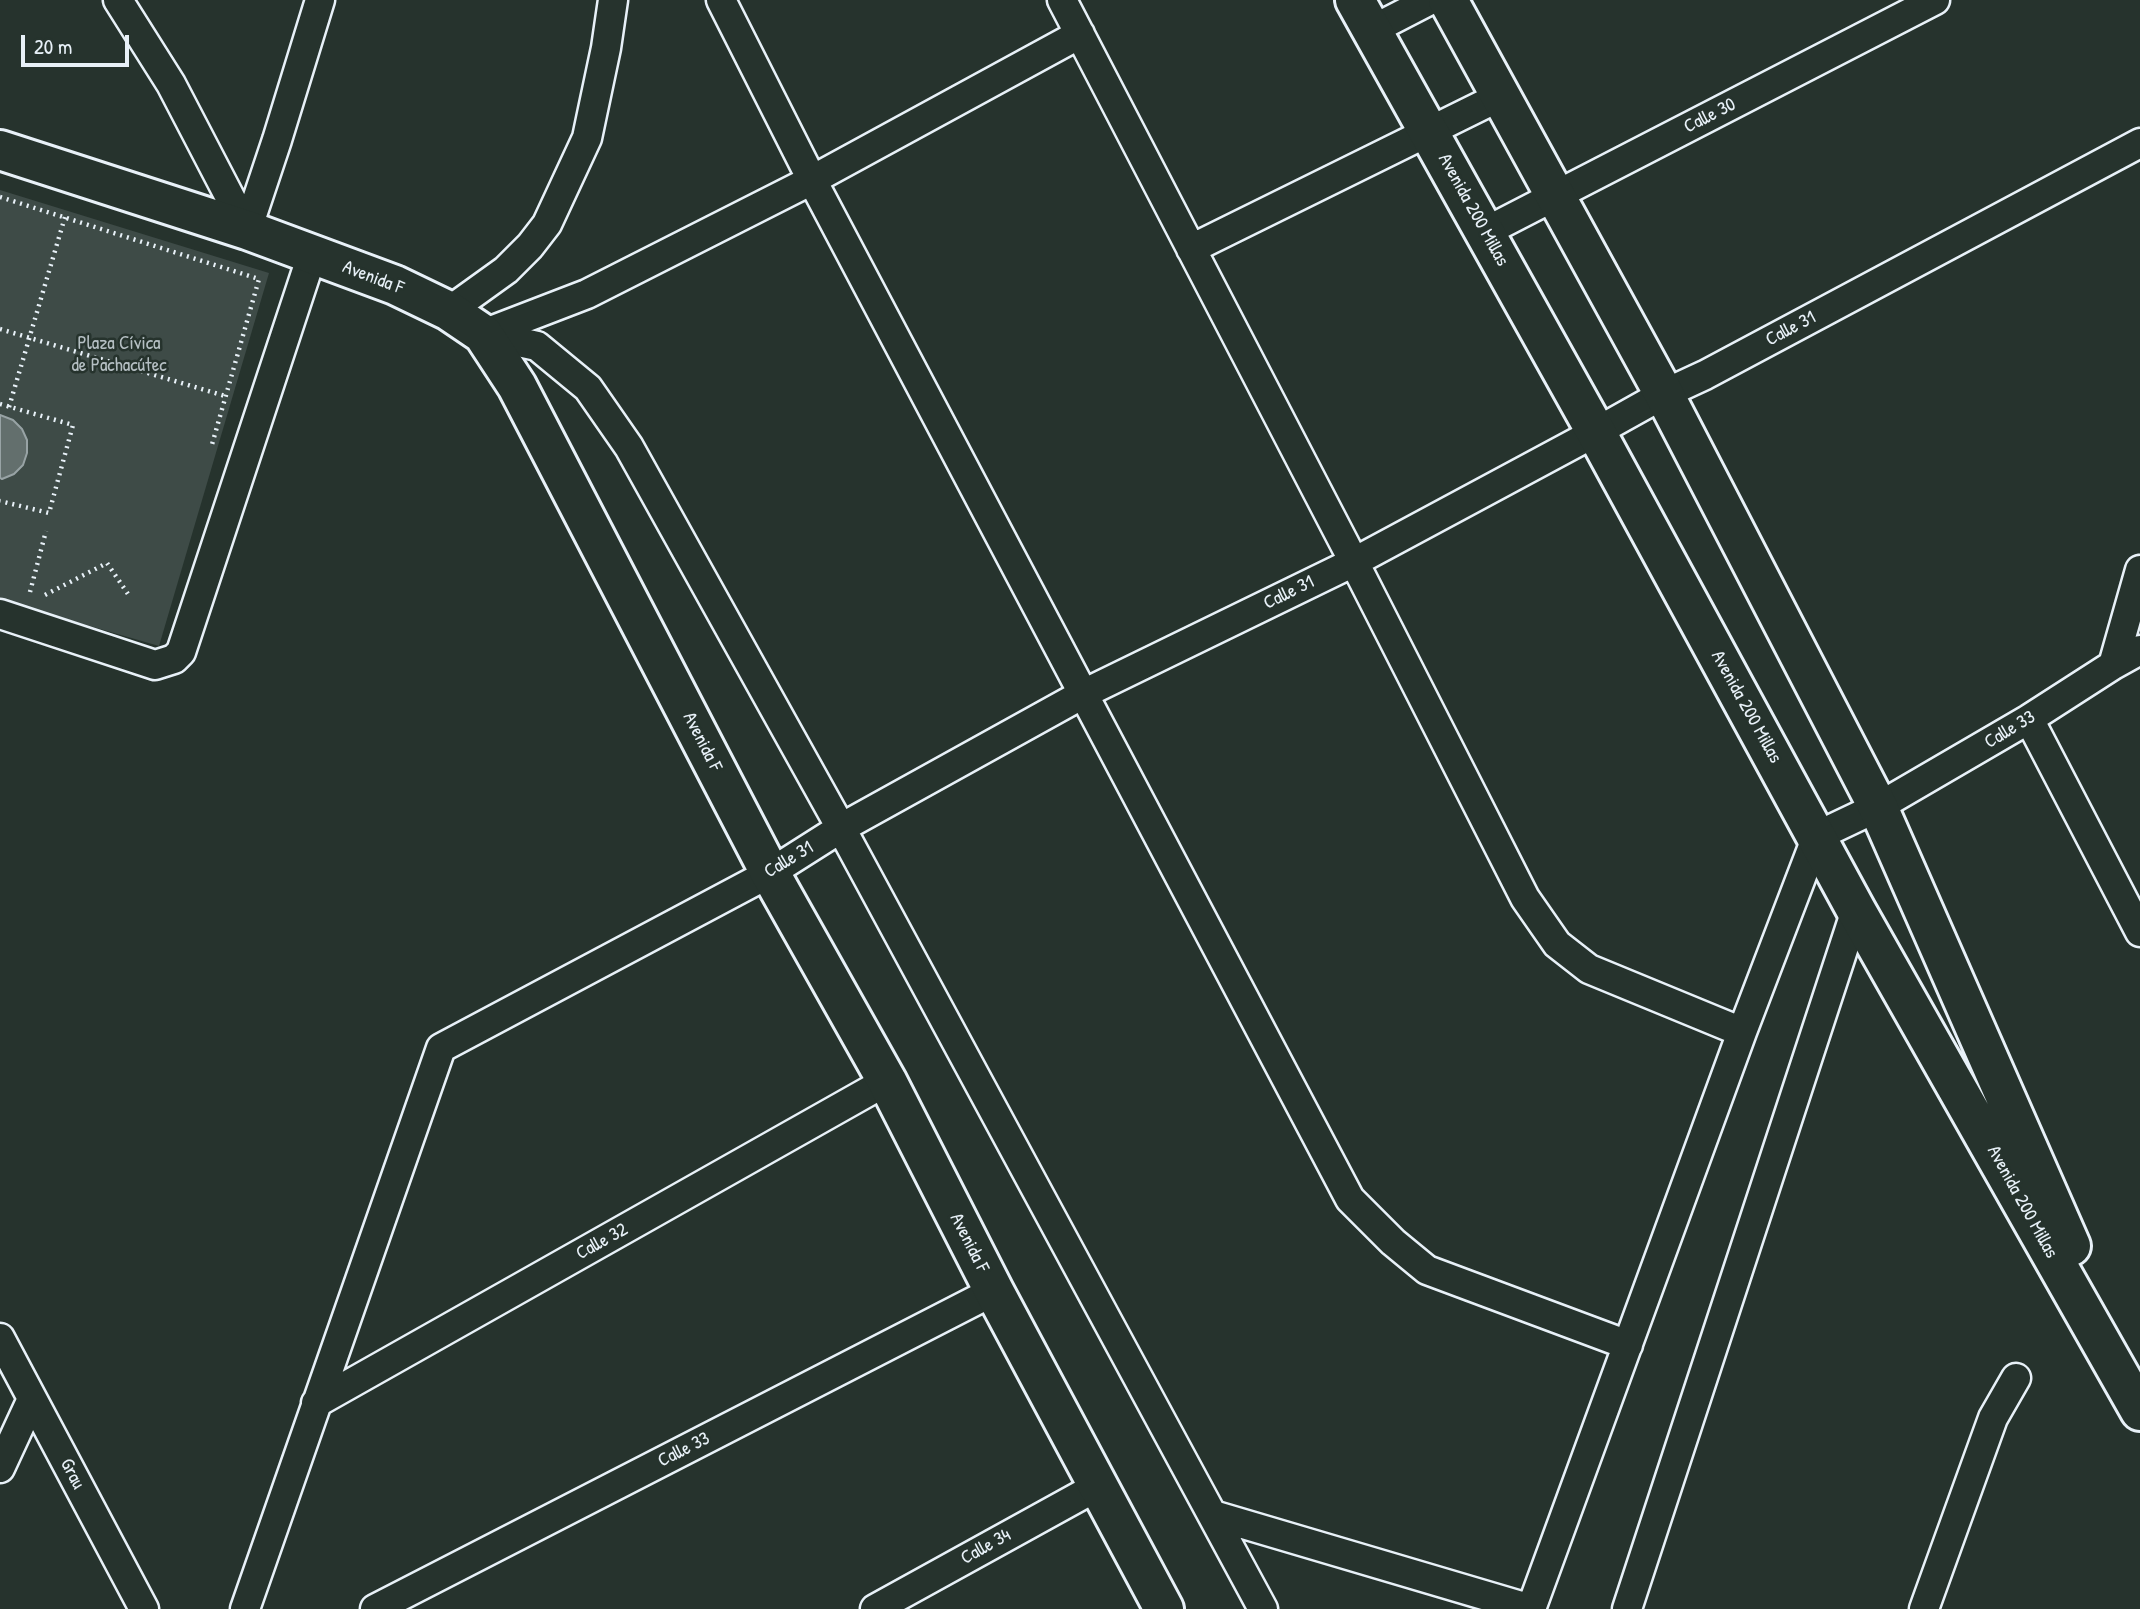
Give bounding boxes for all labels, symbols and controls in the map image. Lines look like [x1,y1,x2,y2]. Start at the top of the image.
scale bar [24,21,133,65]
text: 20 m [34,32,72,61]
street label: Calle 30 [1680,93,1740,139]
street label: Avenida 200 Millas [1433,150,1513,270]
street label: Avenida F [339,256,407,300]
street label: Calle 31 [1762,306,1820,352]
park label: Plaza Cívica de Pachacútec [71,333,167,377]
street label: Calle 31 [1260,571,1318,615]
street label: Avenida 200 Millas [1706,647,1786,767]
street label: Calle 33 [1981,706,2039,754]
street label: Avenida F [677,708,727,776]
street label: Calle 31 [760,836,818,884]
street label: Avenida 200 Millas [1982,1142,2062,1262]
street label: Avenida F [944,1209,994,1277]
street label: Calle 32 [572,1219,632,1265]
street label: Calle 33 [654,1427,714,1473]
street label: Grau [55,1455,89,1493]
street label: Calle 34 [957,1524,1015,1570]

